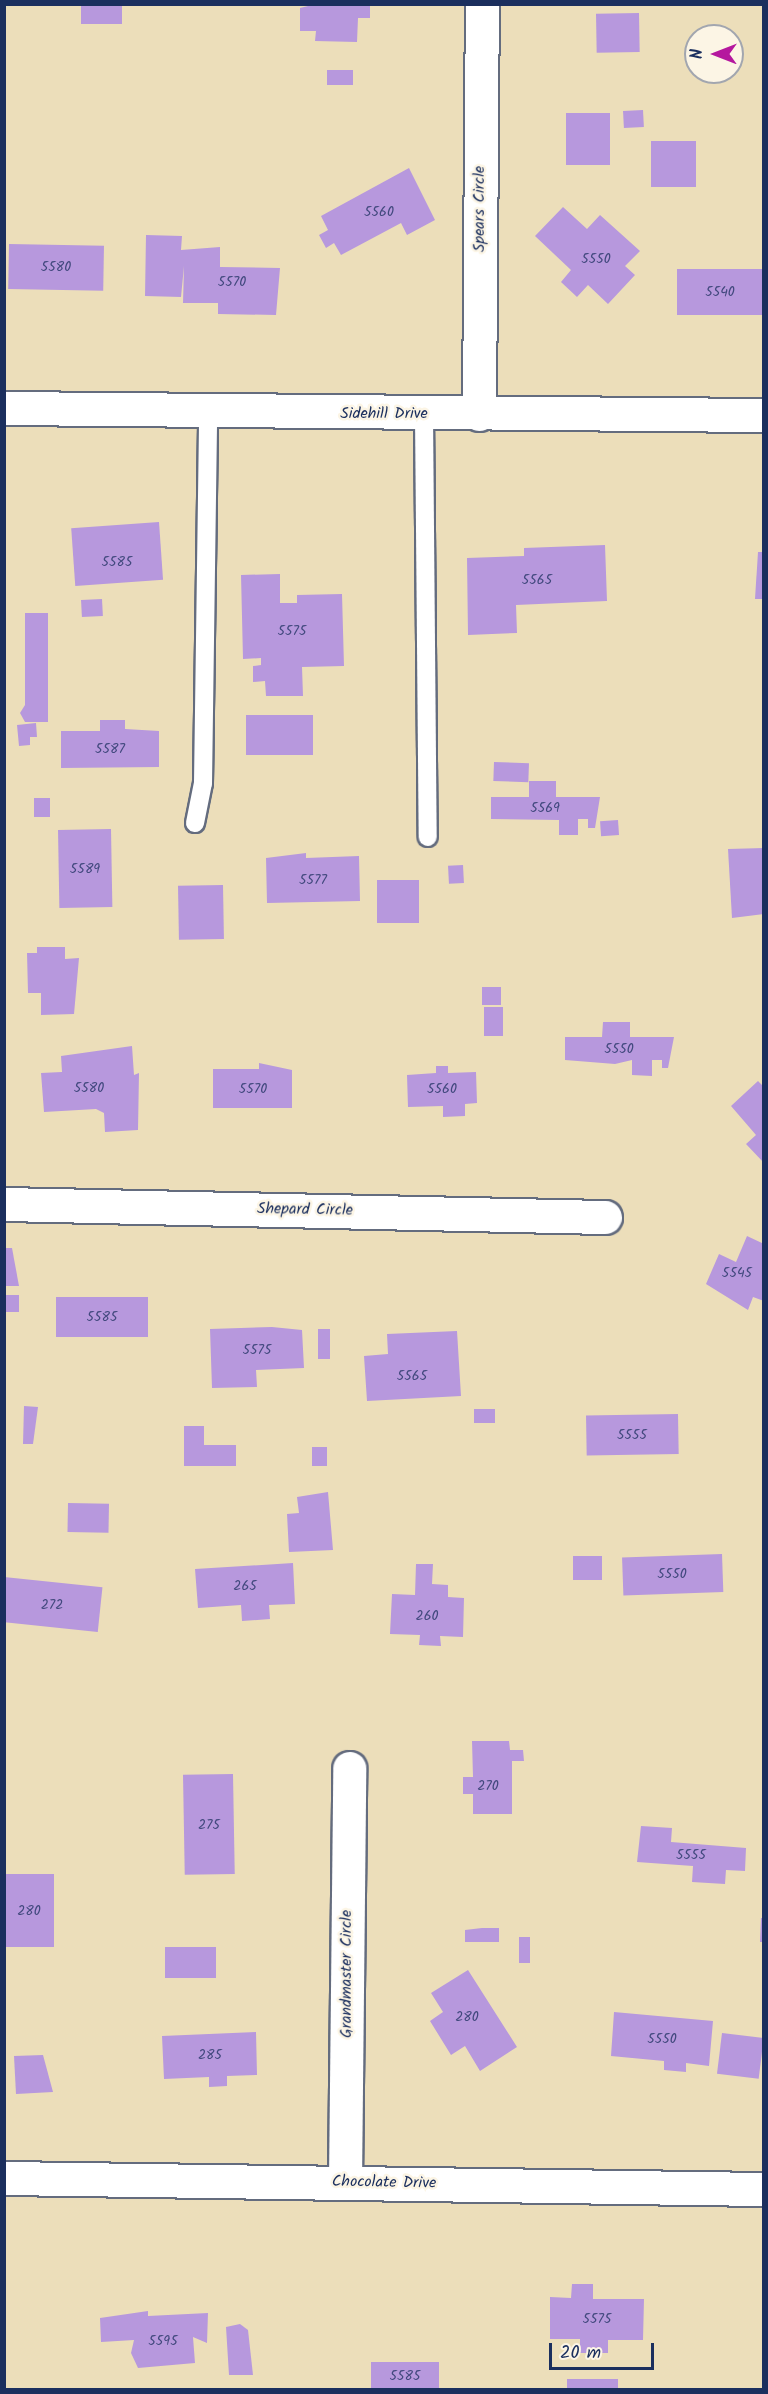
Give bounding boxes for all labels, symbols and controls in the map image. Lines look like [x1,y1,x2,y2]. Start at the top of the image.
north arrow [684,24,744,84]
text: N [685,49,710,59]
street label: Spears Circle [470,166,490,252]
house number: 5560 [364,204,394,220]
house number: 5550 [581,251,611,267]
house number: 5580 [41,259,71,275]
house number: 5570 [218,274,246,290]
house number: 5540 [705,284,735,300]
street label: Sidehill Drive [340,404,428,424]
house number: 5585 [102,554,132,570]
house number: 5565 [522,572,552,588]
house number: 5575 [277,623,307,639]
house number: 5587 [95,741,125,757]
house number: 5569 [530,800,560,816]
house number: 5589 [70,861,100,877]
house number: 5577 [299,872,327,888]
house number: 5550 [604,1041,634,1057]
house number: 5580 [74,1080,104,1096]
house number: 5570 [239,1081,267,1097]
house number: 5560 [427,1081,457,1097]
street label: Shepard Circle [257,1200,353,1220]
house number: 5545 [722,1265,752,1281]
house number: 5585 [87,1309,117,1325]
house number: 5575 [242,1342,272,1358]
house number: 5565 [397,1368,427,1384]
house number: 5555 [617,1427,647,1443]
house number: 5550 [657,1566,687,1582]
house number: 265 [233,1578,257,1594]
house number: 272 [41,1597,63,1613]
house number: 260 [416,1608,438,1624]
house number: 270 [477,1778,499,1794]
house number: 275 [198,1817,220,1833]
house number: 5555 [676,1847,706,1863]
house number: 280 [17,1903,41,1919]
street label: Grandmaster Circle [337,1910,357,2038]
house number: 280 [455,2009,479,2025]
house number: 5550 [647,2031,677,2047]
house number: 285 [198,2047,222,2063]
street label: Chocolate Drive [332,2172,436,2194]
house number: 5575 [582,2311,612,2327]
scale bar [552,2331,657,2369]
house number: 5595 [148,2333,178,2349]
text: 20 m [560,2339,601,2368]
house number: 5585 [390,2368,420,2384]

